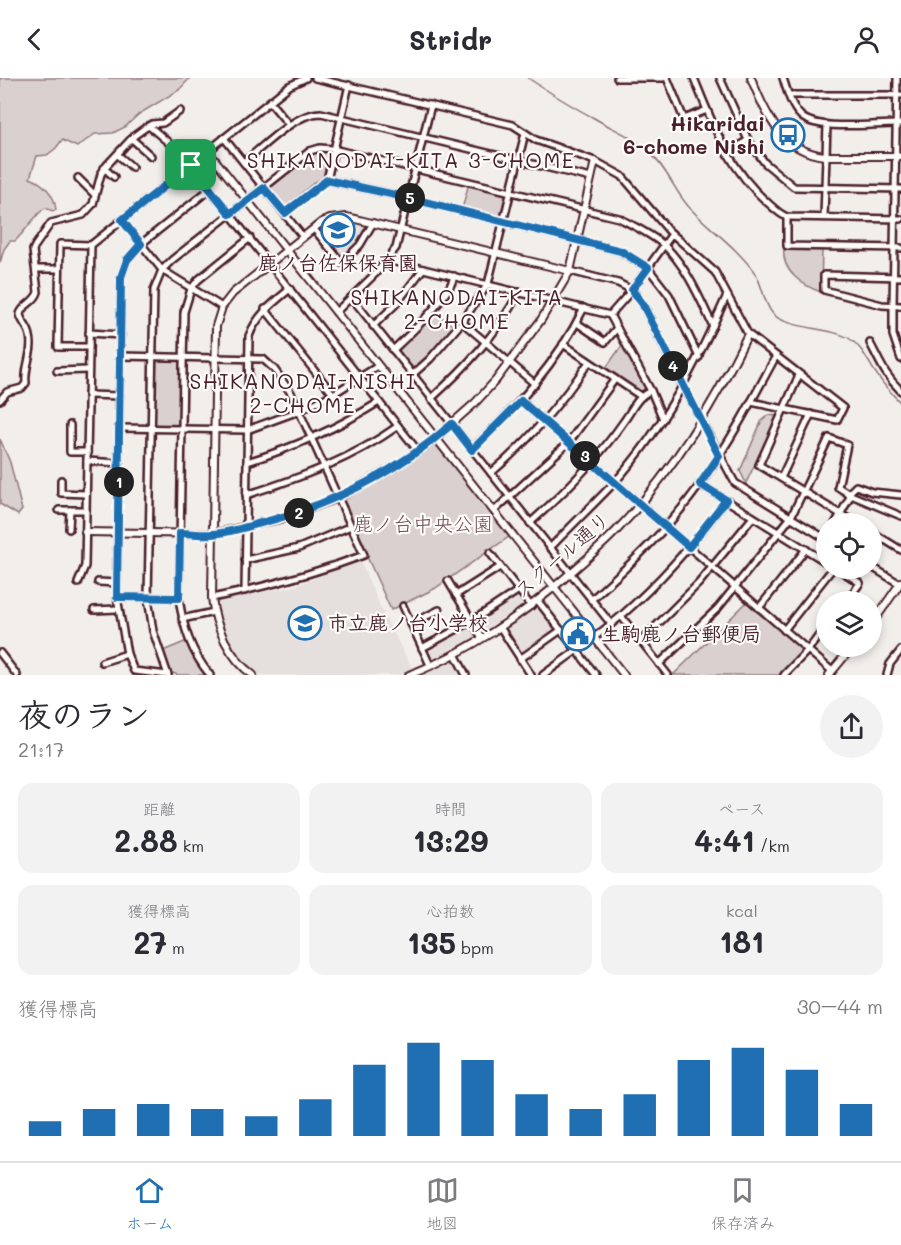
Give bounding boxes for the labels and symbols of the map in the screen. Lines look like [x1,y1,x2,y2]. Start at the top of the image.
place label: Hikaridai 6-chome Nishi [623,110,765,159]
bus stop icon: Hikaridai 6-chome Nishi [770,117,806,153]
pin [165,139,216,190]
district label: SHIKANODAI-KITA 3-CHOME [247,146,575,173]
pin: 5 [395,183,425,213]
school or university icon: 鹿ノ台佐保保育園 [320,212,356,248]
place label: 鹿ノ台佐保保育園 [258,249,418,275]
district label: SHIKANODAI-KITA 2-CHOME [350,283,564,334]
pin: 4 [658,351,688,381]
district label: SHIKANODAI-NISHI 2-CHOME [189,367,417,418]
pin: 3 [570,441,600,471]
pin: 1 [104,467,134,497]
pin: 2 [284,498,314,528]
street label: スクール通り [508,505,615,603]
park label: 鹿ノ台中央公園 [353,510,493,536]
school or university icon: 市立鹿ノ台小学校 [287,605,323,641]
place label: 市立鹿ノ台小学校 [328,609,488,635]
public building icon: 生駒鹿ノ台郵便局 [560,616,596,652]
place label: 生駒鹿ノ台郵便局 [601,620,761,646]

